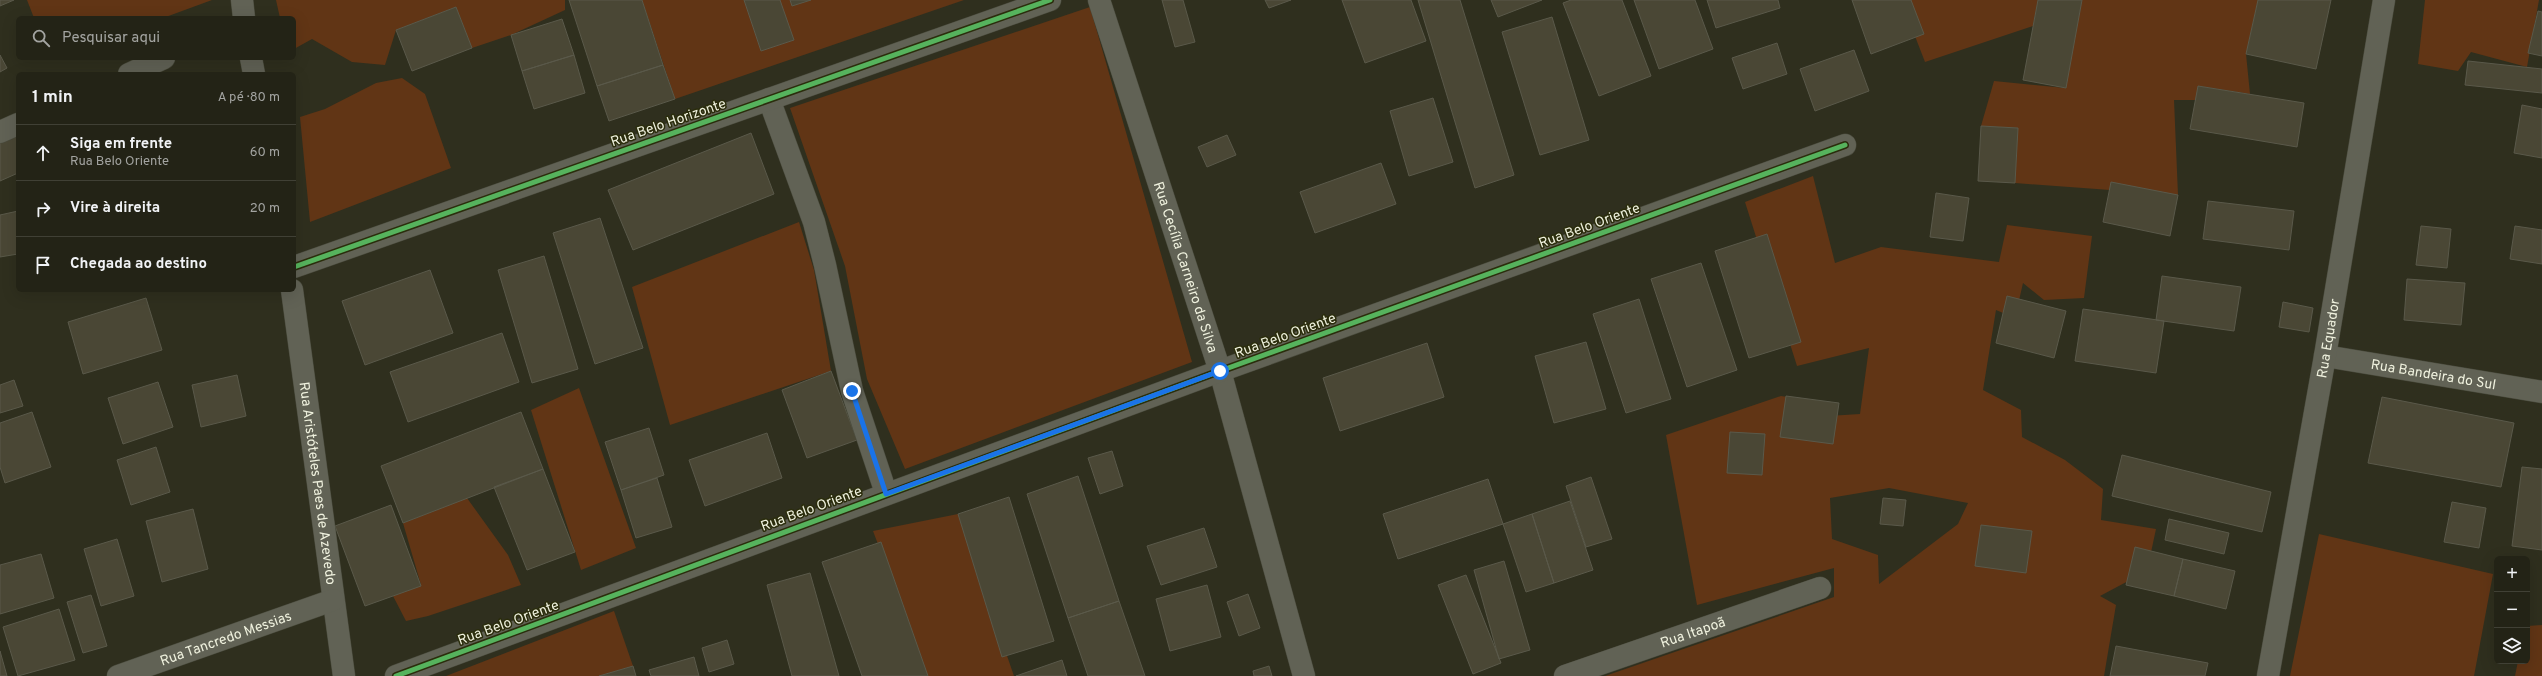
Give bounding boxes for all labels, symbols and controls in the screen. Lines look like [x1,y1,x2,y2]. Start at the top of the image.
search box [16,16,296,60]
icon: search [30,27,52,49]
text: Pesquisar aqui [62,29,160,48]
text: 1 min [32,87,73,109]
text: A pé · 80 m [218,90,280,106]
street label: Rua Belo Horizonte [609,96,728,151]
text: Siga em frente [70,135,172,154]
icon: ahead [32,142,54,164]
text: 60 m [250,145,280,161]
text: Rua Belo Oriente [70,154,169,170]
street label: Rua Cecília Carneiro da Silva [1149,180,1221,355]
icon: right [32,198,54,220]
text: Vire à direita [70,199,160,218]
street label: Rua Belo Oriente [1537,200,1643,253]
text: 20 m [250,201,280,217]
icon: arrive [32,254,54,276]
text: Chegada ao destino [70,255,207,274]
street label: Rua Equador [2314,297,2344,380]
street label: Rua Belo Oriente [1233,310,1339,363]
street label: Rua Bandeira do Sul [2369,357,2497,394]
route start [1211,362,1229,380]
street label: Rua Aristóteles Paes de Azevedo [294,381,339,586]
route end [843,382,861,400]
street label: Rua Belo Oriente [759,483,865,536]
map controls [2494,556,2530,664]
button: + [2494,556,2530,592]
button: − [2494,592,2530,628]
street label: Rua Belo Oriente [456,597,562,650]
street label: Rua Tancredo Messias [158,608,294,670]
street label: Rua Itapoã [1658,614,1728,652]
button: layers [2494,628,2530,664]

